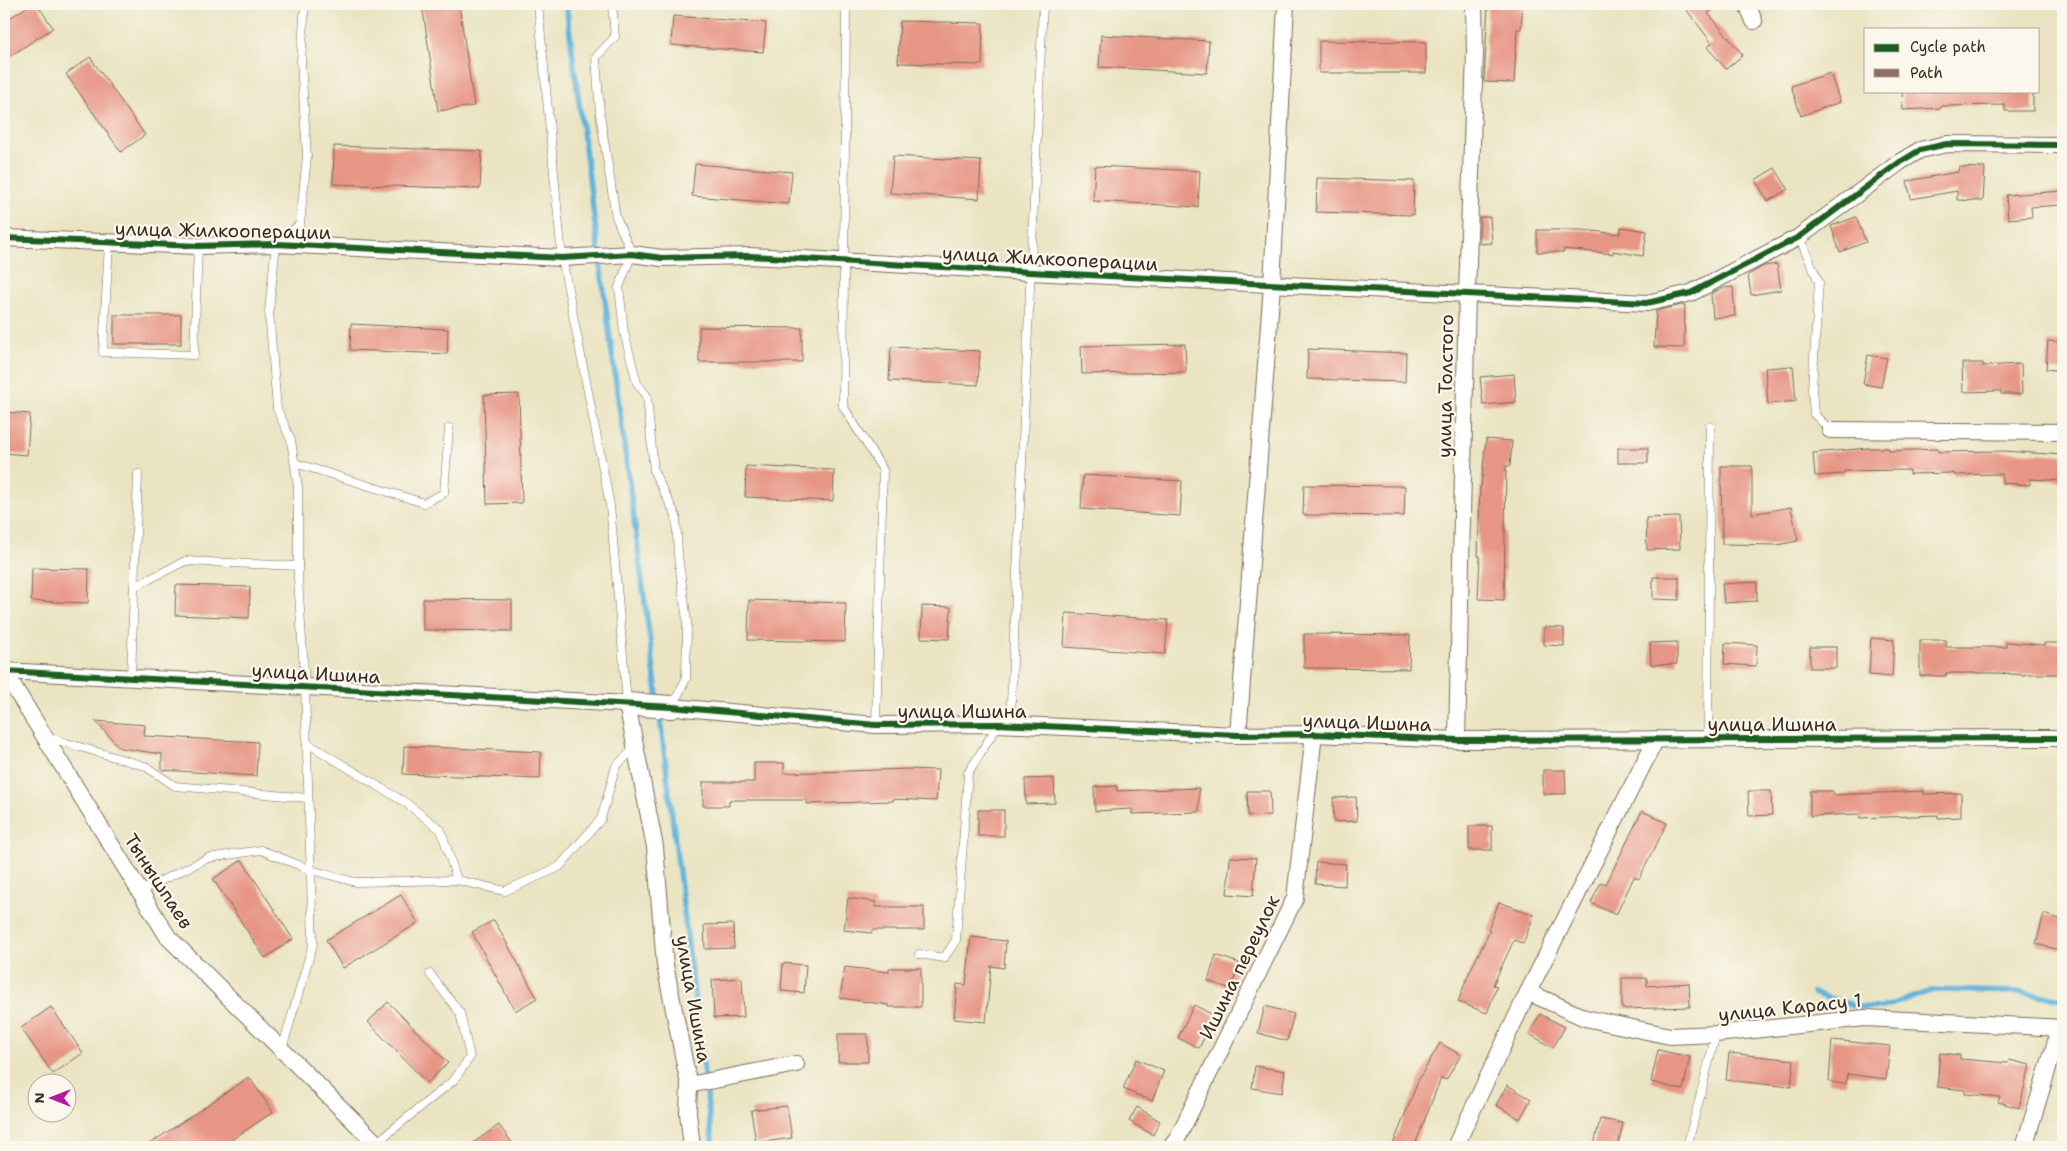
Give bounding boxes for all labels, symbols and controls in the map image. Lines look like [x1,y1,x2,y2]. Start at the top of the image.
legend [1864,28,2040,92]
text: Cycle path [1910,37,1986,57]
text: Path [1910,63,1943,83]
street label: улица Жилкооперации [115,216,331,245]
street label: улица Жилкооперации [941,240,1159,277]
street label: улица Толстого [1432,314,1459,458]
street label: улица Ишина [251,658,381,689]
street label: улица Ишина [897,699,1027,724]
street label: улица Ишина [1302,708,1432,737]
street label: улица Ишина [1707,712,1837,737]
street label: Тынышпаев [118,829,199,934]
street label: Ишина переулок [1194,891,1285,1043]
street label: улица Ишина [670,933,717,1065]
street label: улица Карасу 1 [1717,988,1863,1027]
north arrow [28,1074,78,1124]
text: N [30,1092,48,1104]

